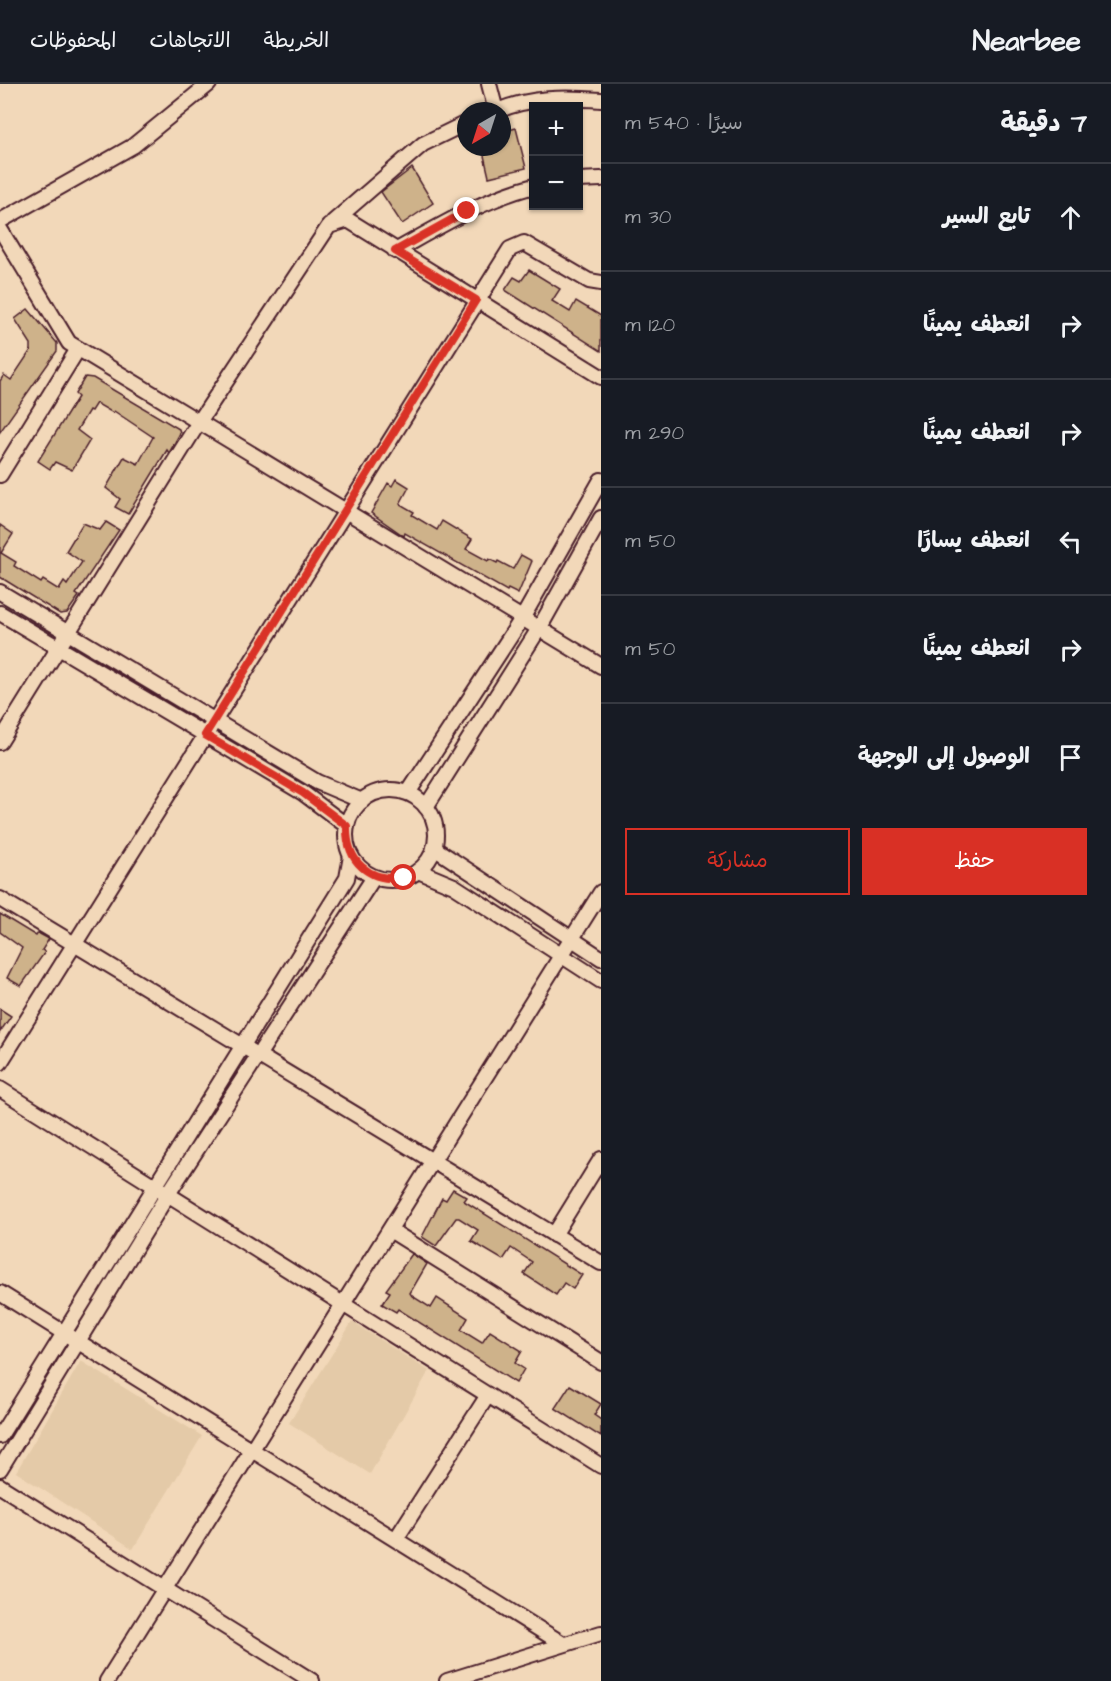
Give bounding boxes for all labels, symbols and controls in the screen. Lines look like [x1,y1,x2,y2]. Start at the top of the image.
text: Nearbee [973,22,1081,61]
text: المحفوظات [30,26,116,55]
text: الاتجاهات [149,26,231,55]
text: الخريطة [264,26,329,55]
north arrow [457,102,511,156]
map controls [529,102,583,210]
button: + [529,102,583,156]
text: 7 دقيقة [1001,105,1087,141]
text: سيرًا · 540 m [625,109,743,137]
button: − [529,156,583,210]
route end [453,197,479,223]
text: تابع السير [943,201,1030,232]
icon: ahead [1054,201,1087,234]
text: 30 m [625,203,671,231]
text: انعطف يمينًا [923,309,1030,340]
icon: right [1054,309,1087,342]
text: 120 m [625,311,675,339]
text: انعطف يمينًا [923,417,1030,448]
icon: right [1054,417,1087,450]
text: 290 m [625,419,684,447]
text: انعطف يسارًا [917,525,1030,556]
icon: left [1054,525,1087,558]
text: 50 m [625,527,675,555]
text: انعطف يمينًا [923,633,1030,664]
icon: right [1054,633,1087,666]
text: 50 m [625,635,675,663]
text: الوصول إلى الوجهة [858,741,1030,772]
icon: arrive [1054,741,1087,774]
button: مشاركة [625,828,850,895]
button: حفظ [862,828,1087,895]
route start [390,864,416,890]

